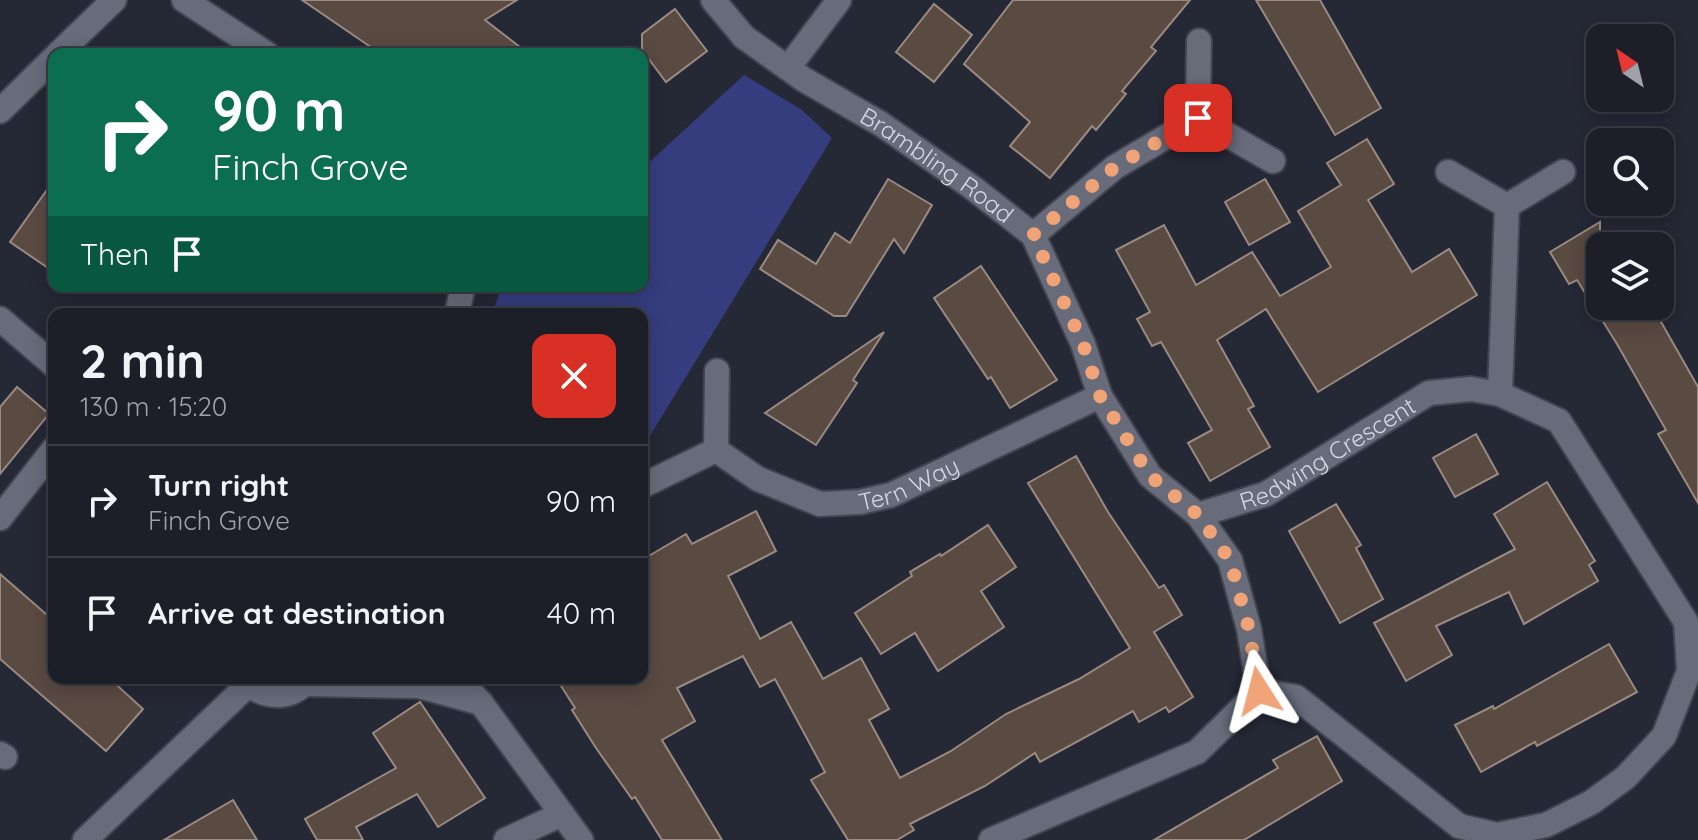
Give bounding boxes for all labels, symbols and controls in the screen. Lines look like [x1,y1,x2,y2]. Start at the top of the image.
north arrow [1586,24,1674,112]
map controls [1586,24,1674,320]
text: 90 m [212,75,346,145]
icon: right [80,80,184,184]
pin [1164,84,1232,152]
icon: arrive [1176,96,1220,140]
street label: Brambling Road [855,100,1020,229]
button: search [1586,128,1674,216]
text: Finch Grove [212,144,409,189]
icon: arrive [165,232,209,276]
button: layers [1586,232,1674,320]
text: Then [80,235,149,273]
text: 2 min [80,330,205,390]
button: close [532,334,616,418]
text: 130 m · 15:20 [80,390,227,423]
street label: Redwing Crescent [1236,390,1421,516]
street label: Tern Way [856,450,964,517]
text: Turn right [148,466,289,504]
icon: right [80,479,124,523]
text: 90 m [546,482,616,520]
text: Finch Grove [148,504,290,537]
icon: arrive [80,591,124,635]
text: Arrive at destination [148,594,446,632]
text: 40 m [547,594,616,632]
position arrow [1217,649,1301,733]

